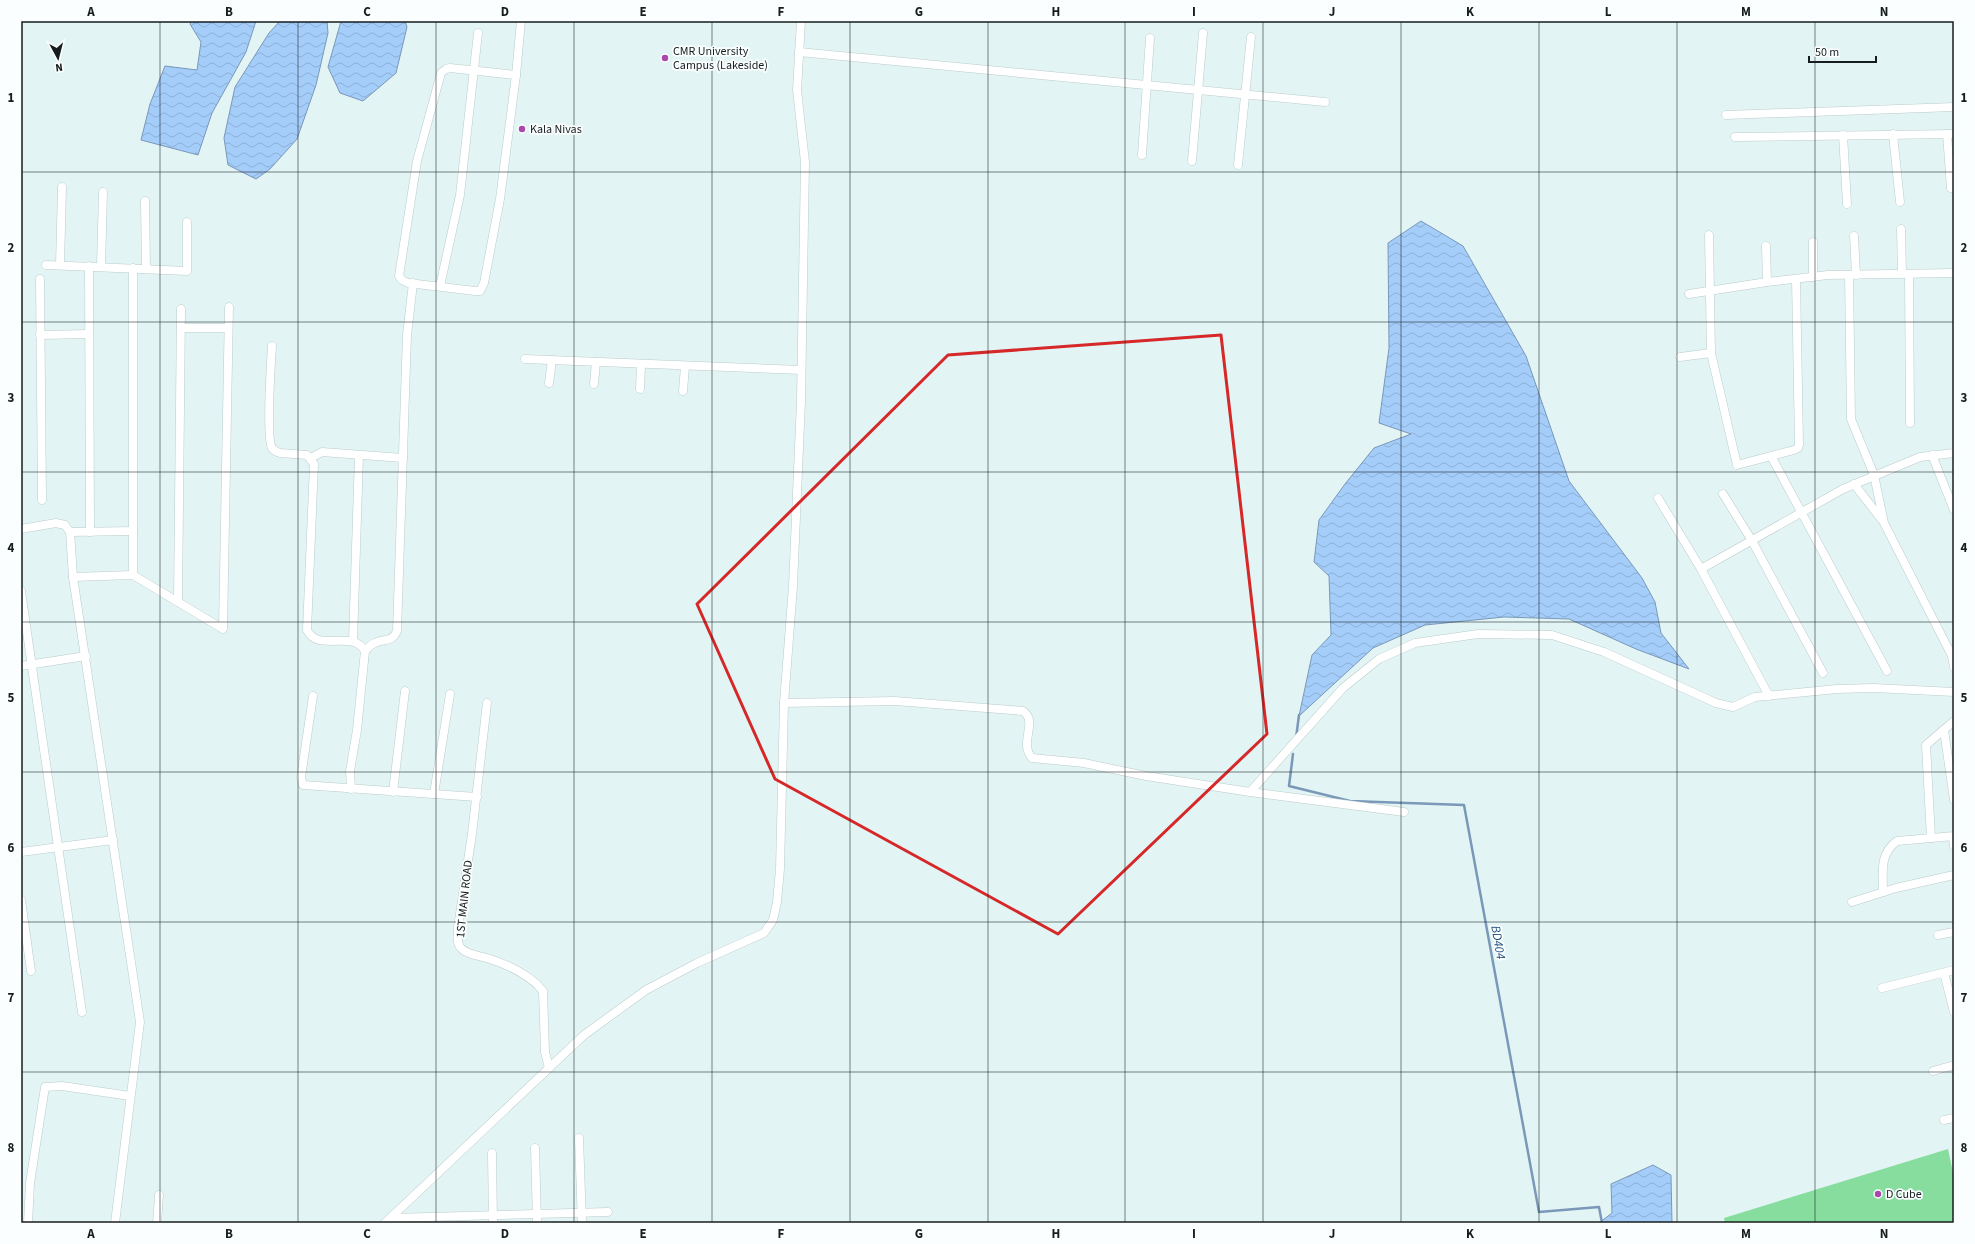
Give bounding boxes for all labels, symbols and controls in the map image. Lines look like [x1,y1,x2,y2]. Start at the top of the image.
text: A [86,3,95,21]
text: B [225,3,233,21]
text: C [363,3,371,21]
text: D [501,3,509,21]
text: E [639,3,647,21]
text: F [778,3,785,21]
text: G [915,3,923,21]
text: H [1052,3,1060,21]
text: I [1192,3,1196,21]
text: J [1329,3,1335,21]
text: K [1466,3,1475,21]
text: L [1605,3,1612,21]
text: M [1741,3,1751,21]
text: N [1880,3,1888,21]
north arrow [38,38,78,78]
scale bar [1809,38,1876,64]
place label: CMR University Campus (Lakeside) [673,43,768,74]
text: 50 m [1815,44,1839,61]
marker: CMR University Campus (Lakeside) [660,53,670,63]
text: N [55,60,64,75]
text: 1 [8,89,15,107]
text: 1 [1961,89,1968,107]
place label: Kala Nivas [530,121,582,138]
marker: Kala Nivas [517,124,527,134]
text: 2 [8,239,15,257]
text: 2 [1961,239,1968,257]
text: 3 [8,389,15,407]
text: 3 [1961,389,1968,407]
text: 4 [8,539,15,557]
text: 4 [1961,539,1968,557]
text: 5 [8,689,15,707]
text: 5 [1961,689,1968,707]
text: 6 [8,839,15,857]
text: 6 [1961,839,1968,857]
street label: 1ST MAIN ROAD [452,859,477,939]
water label: BD404 [1486,924,1510,960]
text: 7 [8,989,15,1007]
text: 7 [1961,989,1968,1007]
text: 8 [8,1139,15,1157]
text: 8 [1961,1139,1968,1157]
place label: D Cube [1886,1186,1922,1203]
marker: D Cube [1873,1189,1883,1199]
text: A [86,1225,95,1243]
text: B [225,1225,233,1243]
text: C [363,1225,371,1243]
text: D [501,1225,509,1243]
text: E [639,1225,647,1243]
text: F [778,1225,785,1243]
text: G [915,1225,923,1243]
text: H [1052,1225,1060,1243]
text: I [1192,1225,1196,1243]
text: J [1329,1225,1335,1243]
text: K [1466,1225,1475,1243]
text: L [1605,1225,1612,1243]
text: M [1741,1225,1751,1243]
text: N [1880,1225,1888,1243]

